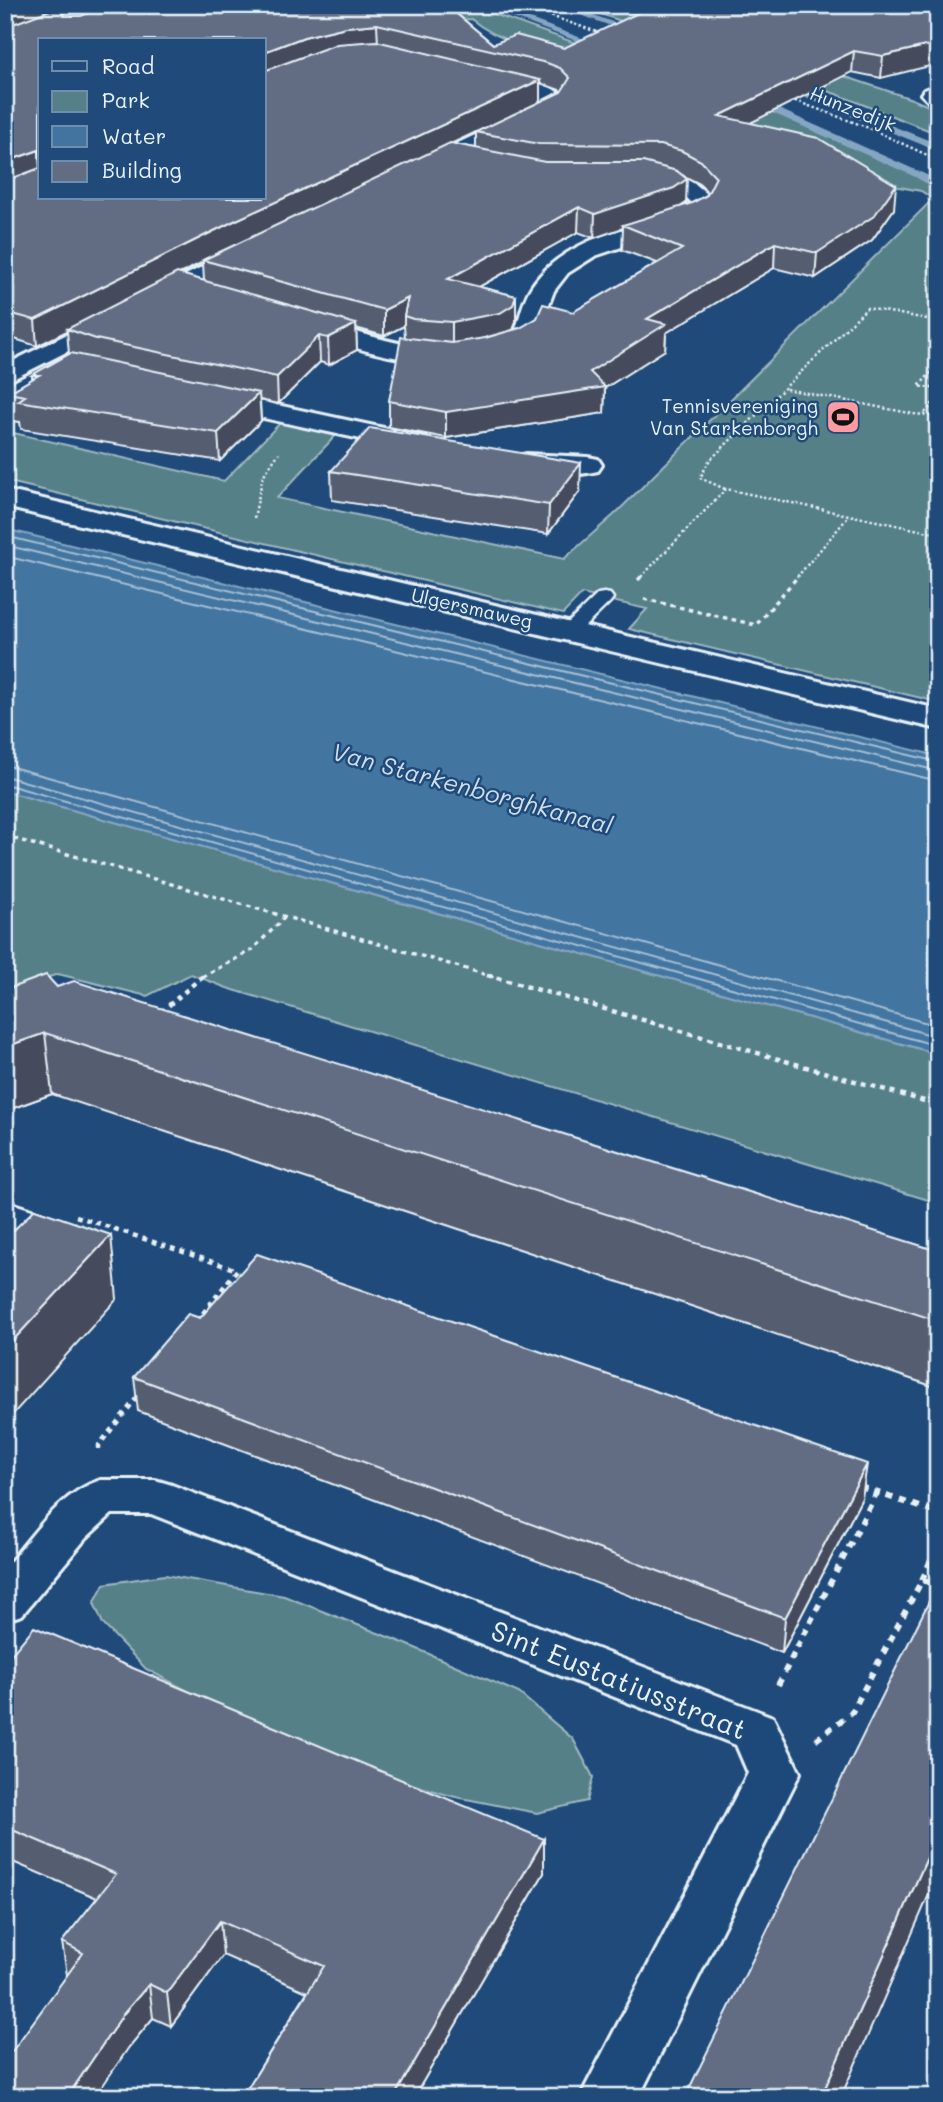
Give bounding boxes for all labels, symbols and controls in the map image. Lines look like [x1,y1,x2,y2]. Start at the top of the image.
legend [38,38,266,200]
text: Road [102,52,154,79]
street label: Hunzedijk [806,80,900,137]
text: Park [102,86,150,113]
text: Water [102,122,166,149]
text: Building [102,156,182,183]
place label: Tennisvereniging Van Starkenborgh [650,393,818,440]
sports icon: Tennisvereniging Van Starkenborgh [824,398,862,436]
street label: Ulgersmaweg [409,581,535,634]
water label: Van Starkenborghkanaal [328,735,616,840]
street label: Sint Eustatiusstraat [486,1611,753,1747]

